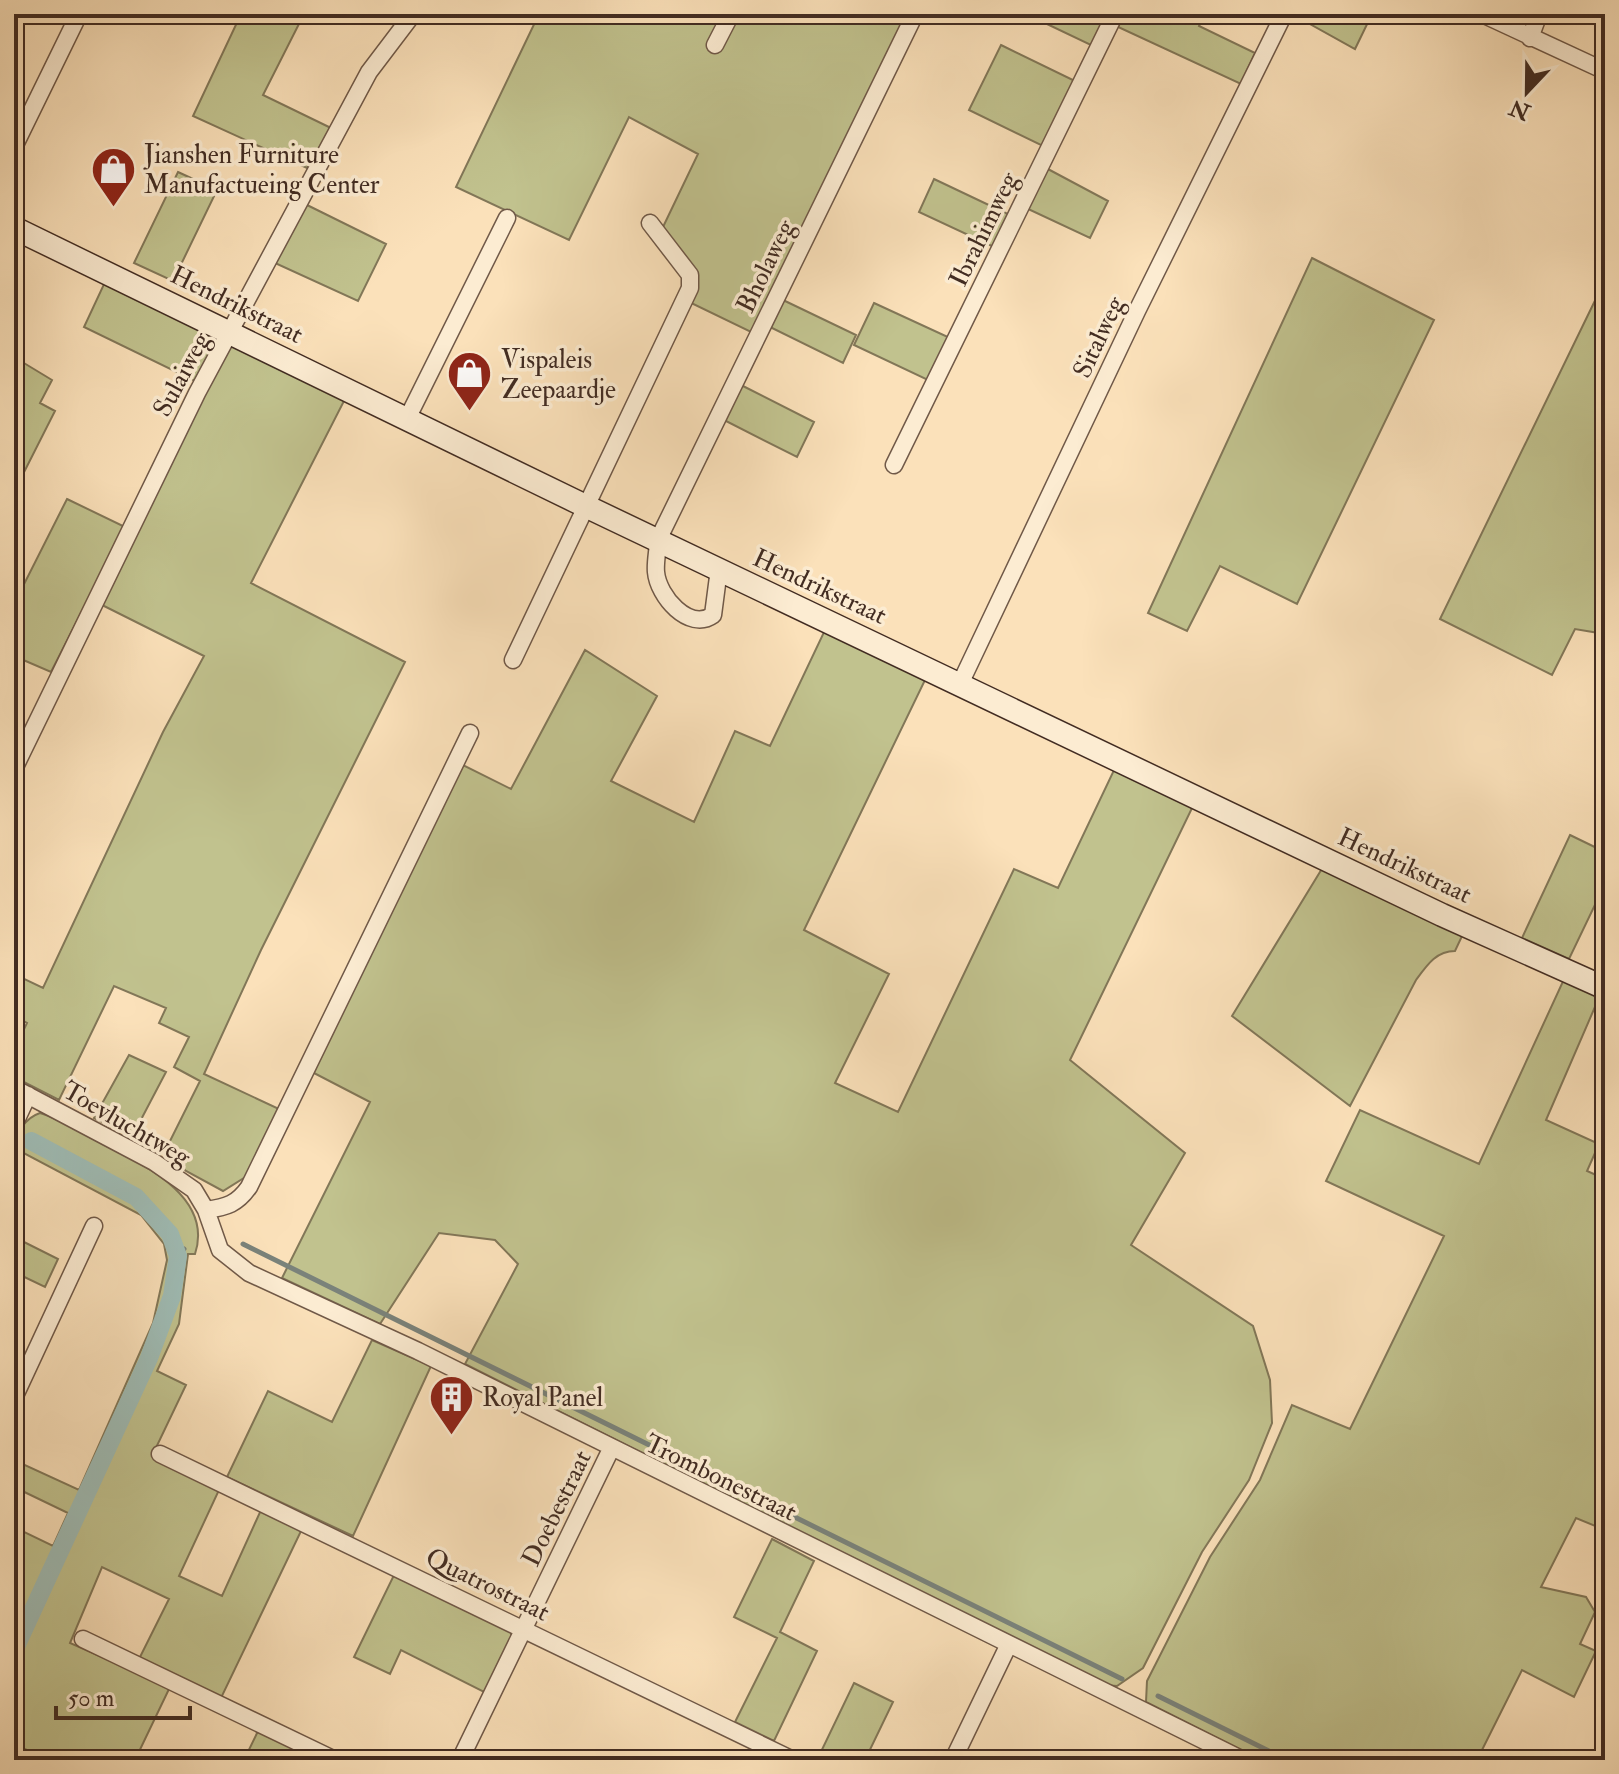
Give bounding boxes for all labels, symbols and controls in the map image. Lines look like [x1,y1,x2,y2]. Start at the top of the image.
north arrow [1487,52,1567,132]
text: N [1505,93,1535,127]
place label: Jianshen Furniture Manufactueing Center [143,139,380,201]
shop icon: Jianshen Furniture Manufactueing Center [89,145,137,208]
street label: Ibrahimweg [942,166,1026,292]
street label: Bholaweg [730,214,803,318]
street label: Hendrikstraat [165,259,308,351]
street label: Sitalweg [1066,290,1132,383]
street label: Sulaiweg [146,326,218,422]
place label: Vispaleis Zeepaardje [501,344,616,407]
shop icon: Vispaleis Zeepaardje [446,350,494,413]
street label: Hendrikstraat [748,542,891,632]
street label: Hendrikstraat [1333,821,1476,911]
street label: Toevluchtweg [57,1074,197,1174]
building icon: Royal Panel [427,1373,475,1436]
place label: Royal Panel [482,1382,603,1414]
street label: Trombonestraat [639,1427,802,1528]
street label: Doebestraat [515,1445,599,1572]
street label: Quatrostraat [421,1541,555,1629]
scale bar [56,1670,190,1720]
text: 50 m [68,1683,115,1714]

